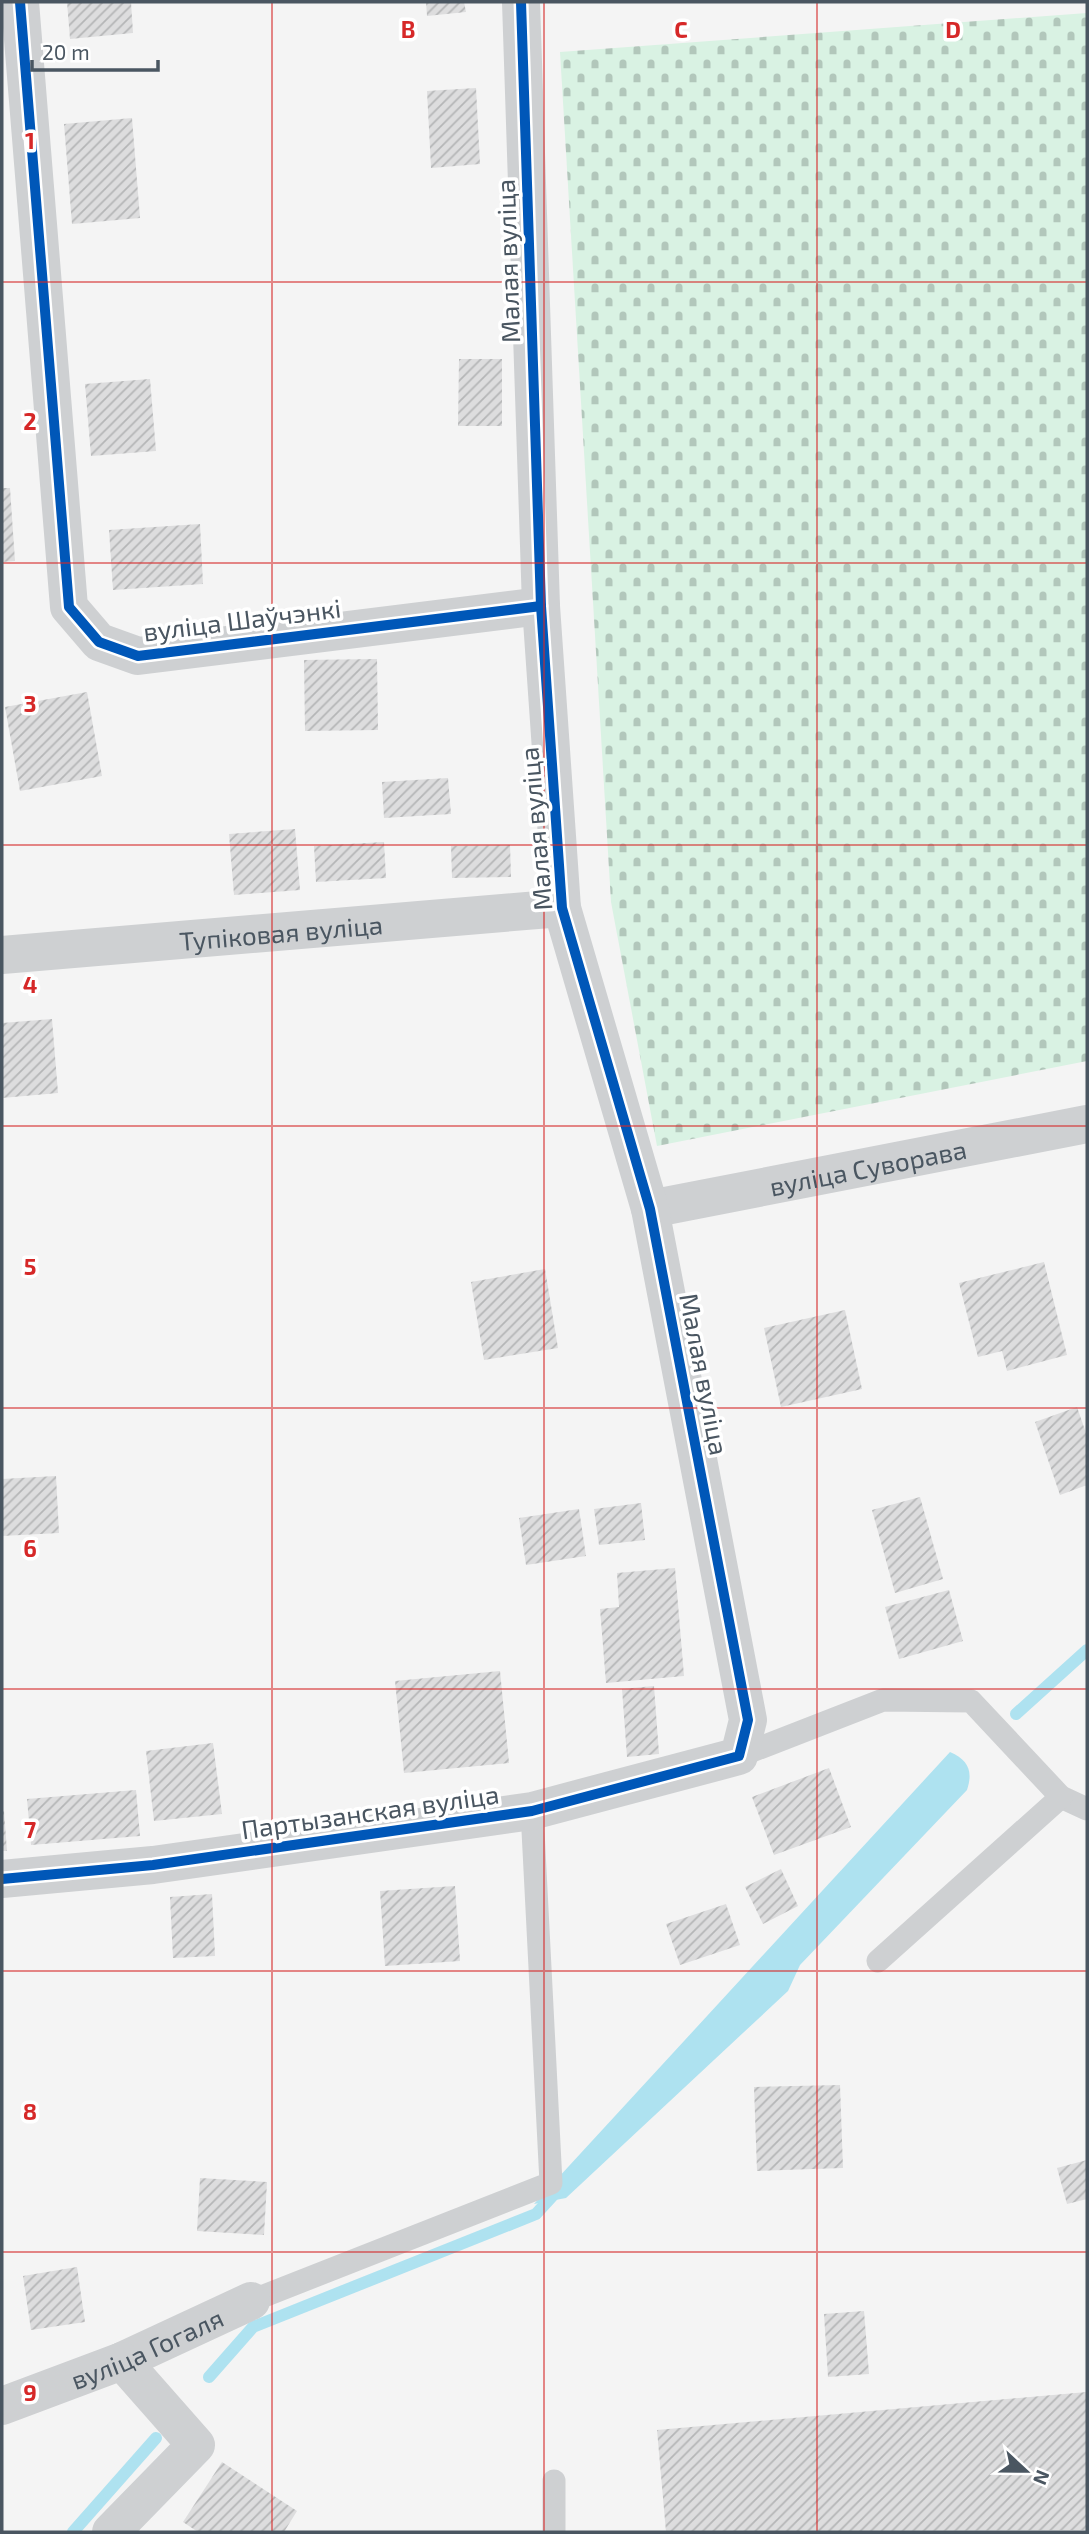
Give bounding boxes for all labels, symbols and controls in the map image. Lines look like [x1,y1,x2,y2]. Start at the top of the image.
text: B [401,15,415,43]
text: C [674,15,688,43]
text: D [945,15,961,43]
scale bar [32,28,158,72]
text: 20 m [42,39,90,64]
text: 1 [25,126,35,154]
street label: Малая вуліца [489,178,526,344]
text: 2 [23,407,37,435]
street label: вуліца Шаўчэнкі [141,591,343,647]
text: 3 [23,689,37,717]
street label: Малая вуліца [512,746,559,912]
street label: Тупіковая вуліца [178,908,384,956]
text: 4 [23,970,37,998]
street label: вуліца Суворава [767,1132,969,1201]
text: 5 [24,1252,36,1280]
street label: Малая вуліца [673,1290,736,1458]
text: 6 [23,1534,37,1562]
street label: Партызанская вуліца [239,1778,501,1845]
text: 7 [24,1815,36,1843]
text: 8 [23,2097,37,2125]
street label: вуліца Гогаля [66,2301,228,2394]
text: 9 [23,2378,37,2406]
north arrow [991,2436,1061,2506]
text: N [1029,2467,1055,2488]

